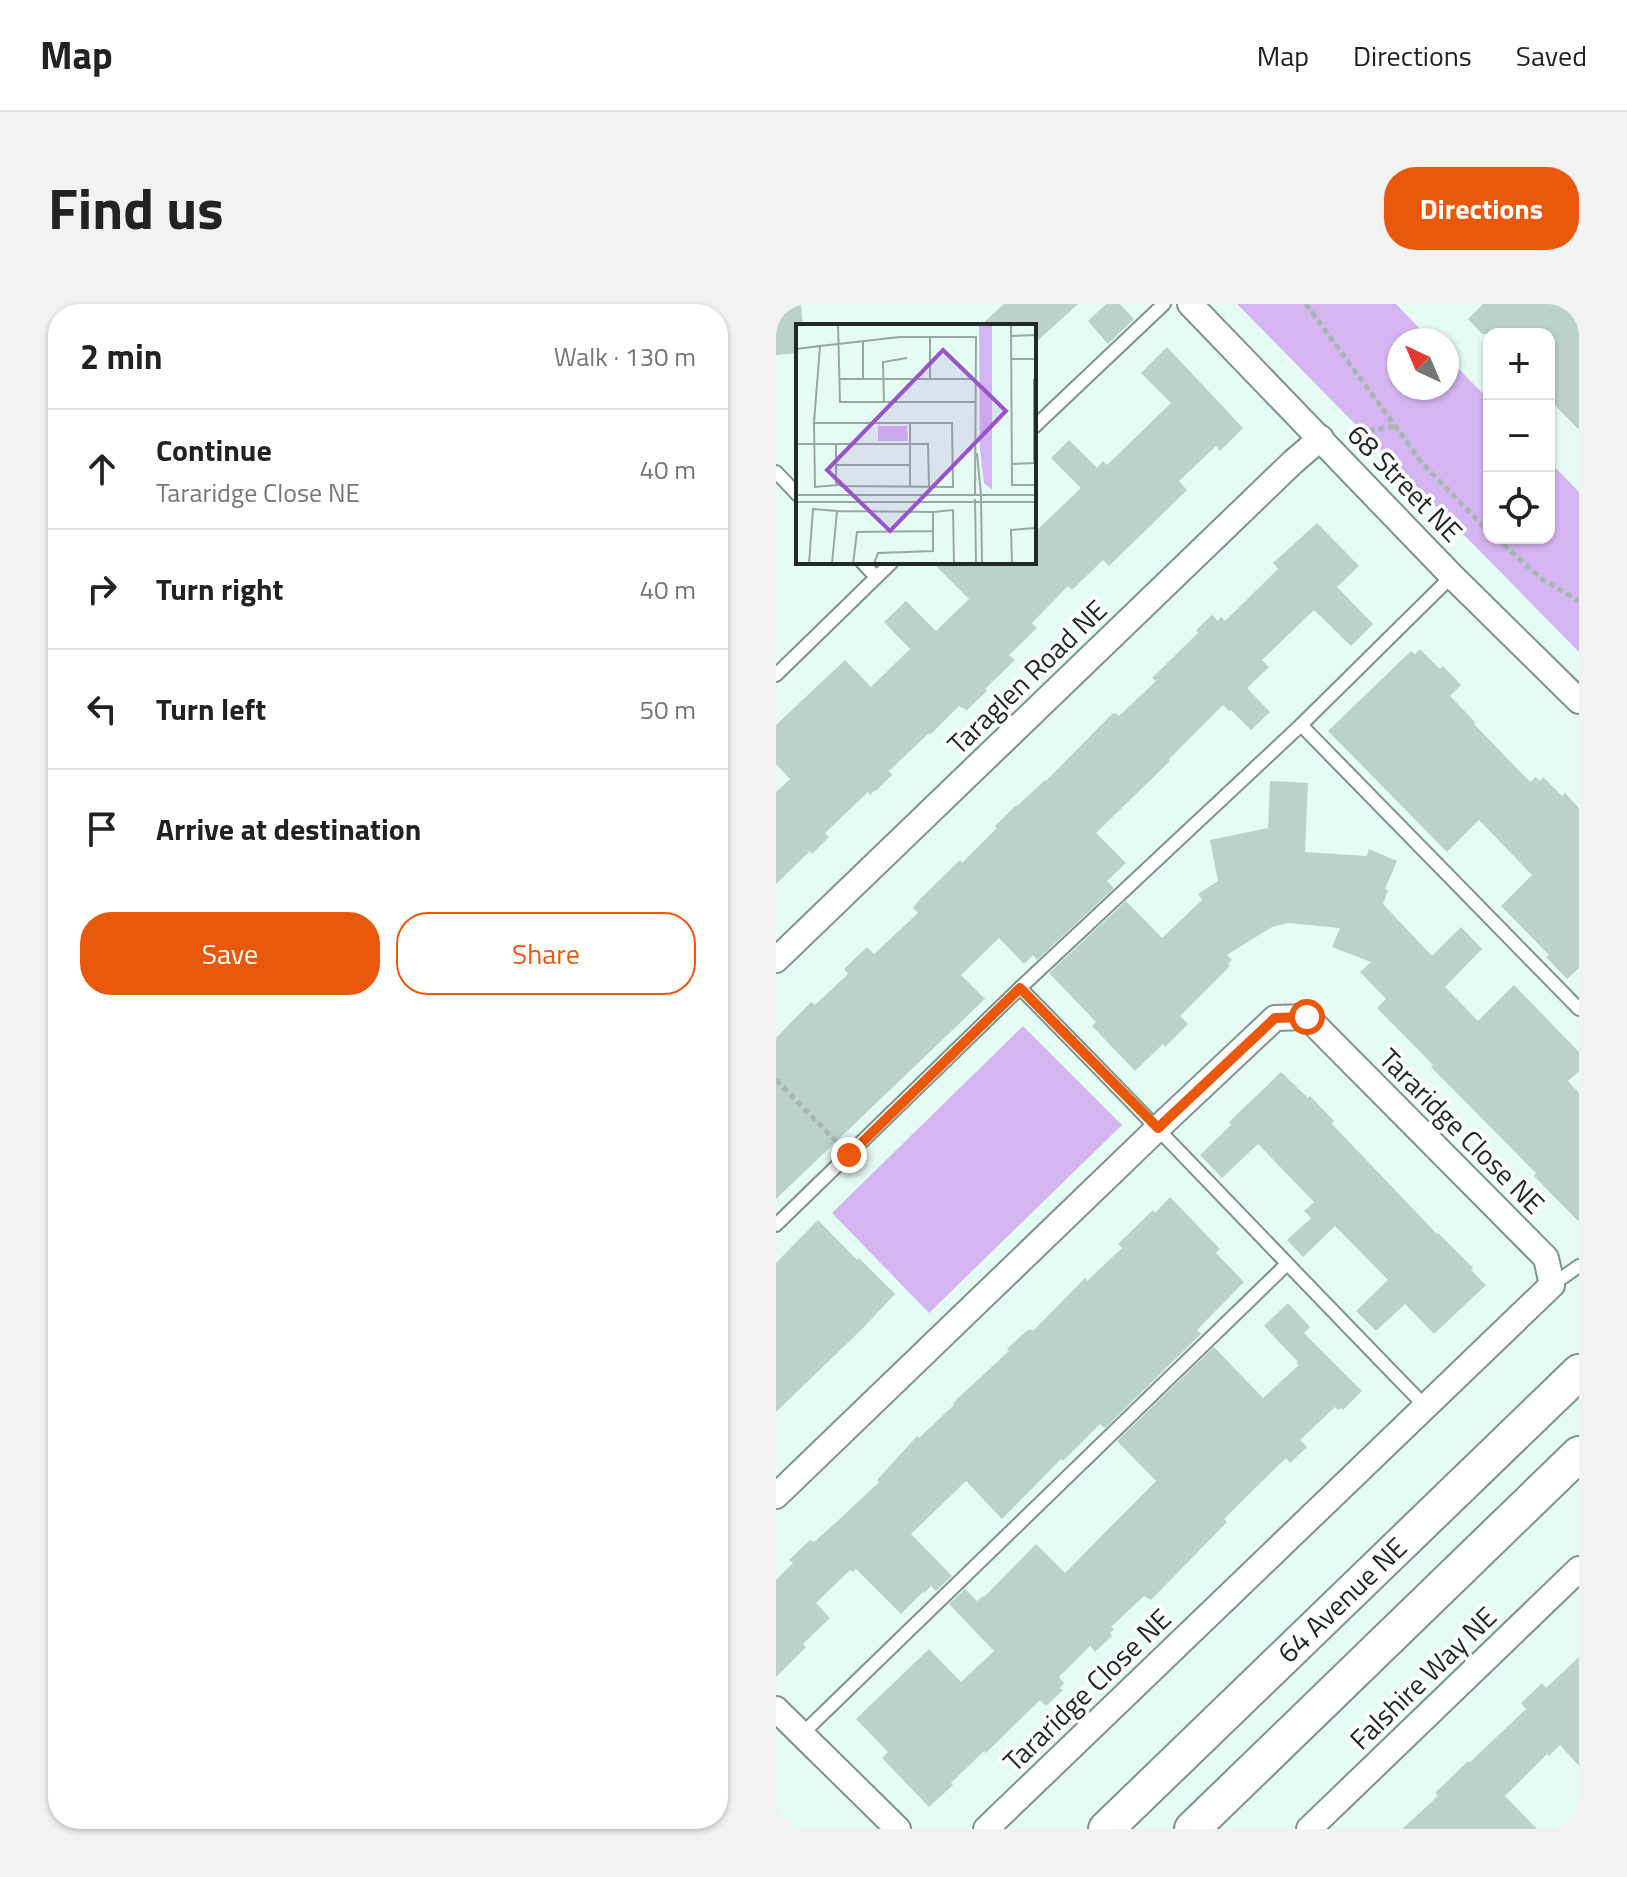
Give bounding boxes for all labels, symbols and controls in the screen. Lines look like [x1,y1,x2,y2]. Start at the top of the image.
text: Map [40,26,113,84]
text: Map [1257,34,1309,77]
text: Directions [1353,34,1472,77]
text: Saved [1516,34,1587,77]
text: Find us [48,166,224,251]
button: Directions [1384,167,1579,250]
inset map [796,324,1036,564]
north arrow [1387,328,1459,400]
map controls [1483,328,1555,544]
button: + [1483,328,1555,400]
text: 2 min [80,330,163,382]
text: Walk · 130 m [554,337,696,376]
button: − [1483,400,1555,472]
street label: 68 Street NE [1338,414,1473,552]
text: Continue [156,427,272,473]
icon: ahead [80,447,124,491]
text: 40 m [639,450,696,489]
button: locate [1483,472,1555,544]
text: Tararidge Close NE [156,473,360,512]
text: Turn right [156,566,284,612]
icon: right [80,567,124,611]
text: 40 m [639,570,696,609]
street label: Taraglen Road NE [937,589,1116,764]
text: Turn left [156,686,266,732]
icon: left [80,687,124,731]
text: 50 m [639,690,696,729]
text: Arrive at destination [156,806,421,852]
icon: arrive [80,807,124,851]
button: Save [80,912,380,995]
button: Share [396,912,696,995]
route start [1289,999,1325,1035]
street label: Tararidge Close NE [1370,1038,1555,1223]
route end [831,1137,867,1173]
street label: 64 Avenue NE [1267,1527,1416,1673]
street label: Falshire Way NE [1339,1596,1506,1759]
street label: Tararidge Close NE [993,1598,1181,1781]

